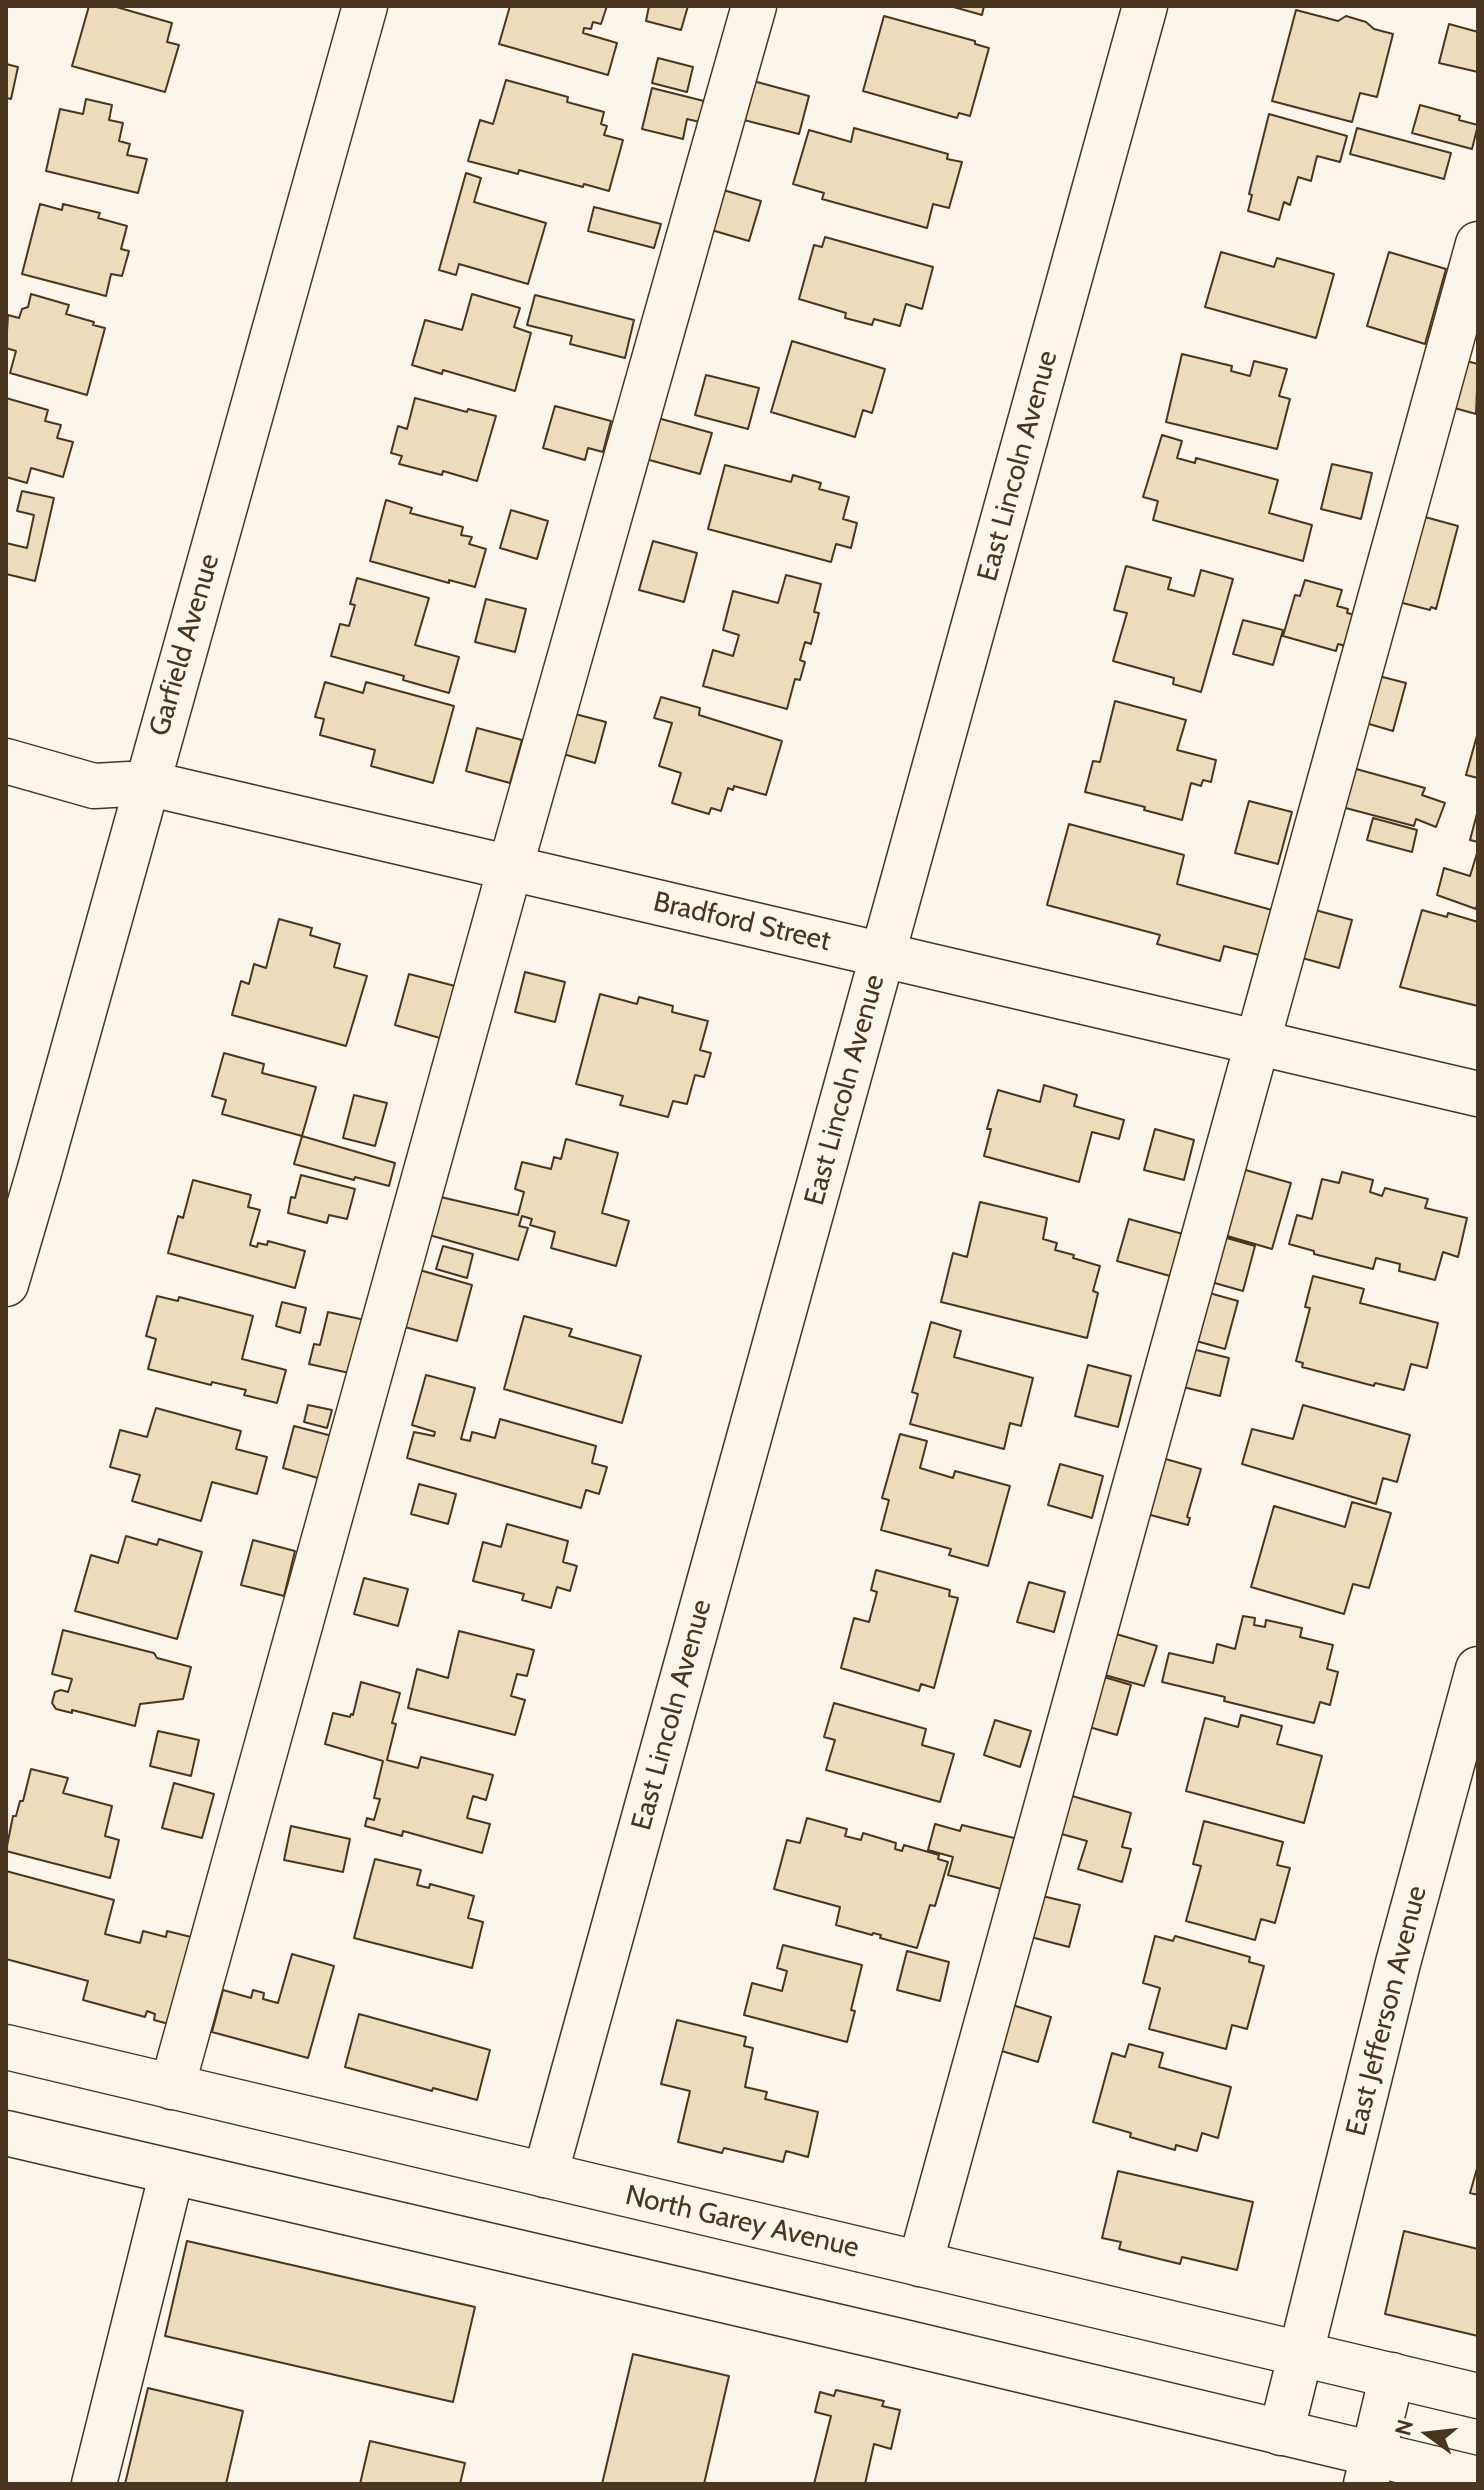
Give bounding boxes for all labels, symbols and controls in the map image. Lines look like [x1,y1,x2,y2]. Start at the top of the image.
street label: East Lincoln Avenue [971,347,1065,585]
street label: Garfield Avenue [143,550,227,740]
street label: Bradford Street [650,885,834,959]
street label: East Lincoln Avenue [798,971,892,1209]
street label: East Lincoln Avenue [625,1596,719,1834]
street label: East Jefferson Avenue [1340,1882,1434,2140]
street label: North Garey Avenue [622,2179,862,2265]
north arrow [1388,2394,1468,2474]
text: N [1389,2417,1419,2439]

